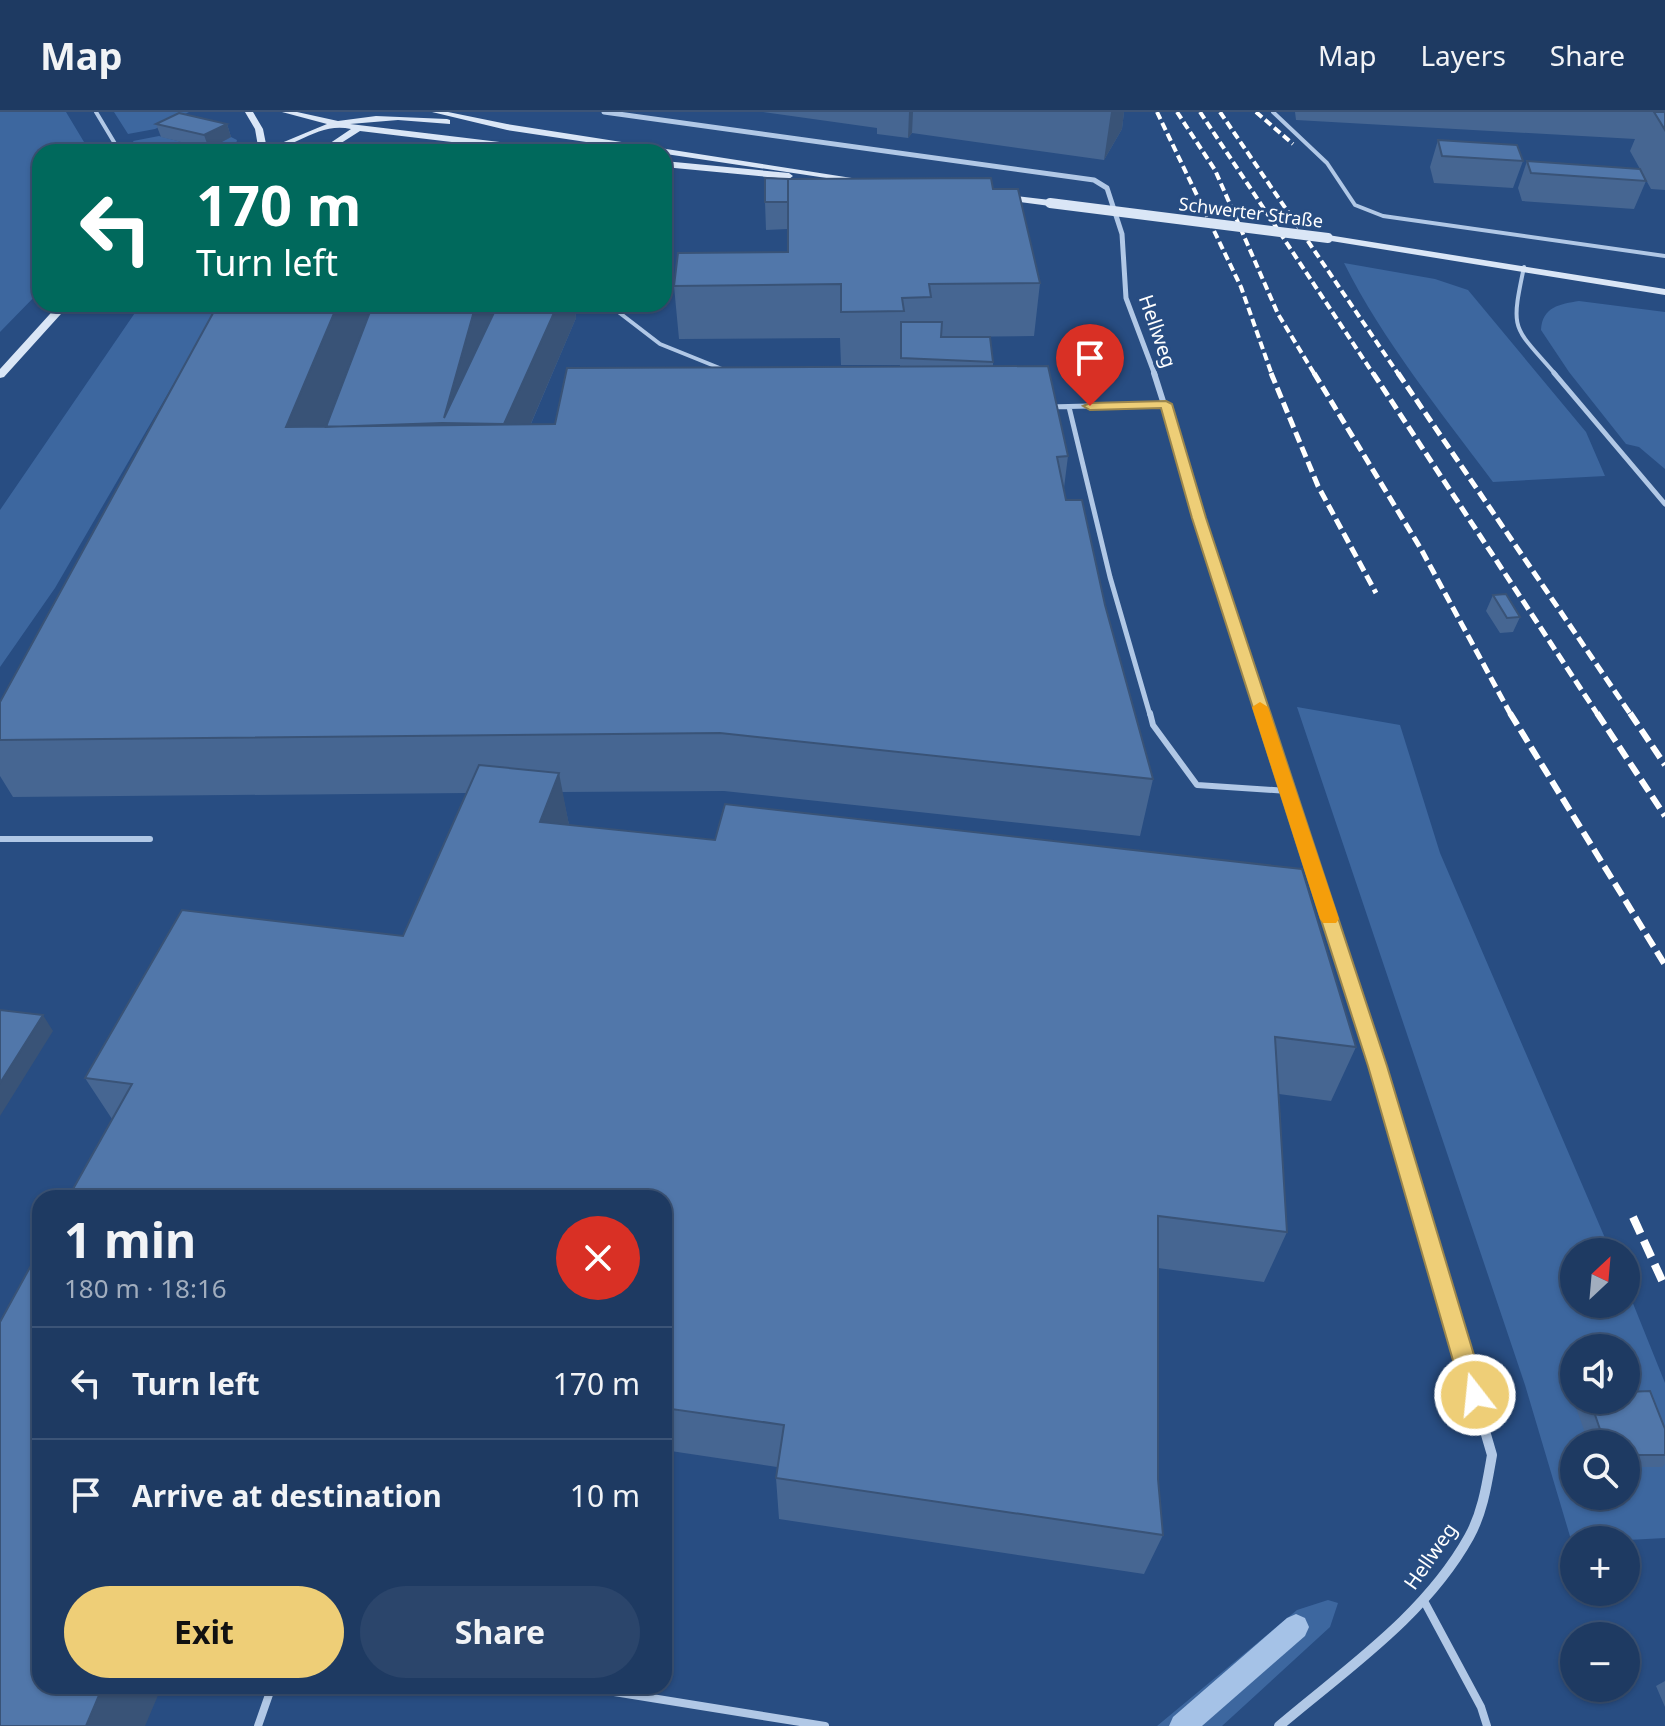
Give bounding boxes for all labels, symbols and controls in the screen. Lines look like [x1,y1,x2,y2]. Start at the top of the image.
text: Map [40,29,123,81]
text: Map [1318,36,1376,74]
text: Layers [1420,36,1506,74]
text: Share [1550,36,1625,74]
text: 170 m [196,166,361,242]
icon: left [64,176,168,280]
street label: Schwerter Straße [1177,191,1325,233]
text: Turn left [196,238,338,287]
street label: Hellweg [1133,291,1183,371]
pin [1056,324,1124,406]
icon: arrive [1068,336,1112,380]
text: 1 min [64,1207,196,1272]
button: close [556,1216,640,1300]
north arrow [1560,1238,1640,1318]
map controls [1560,1238,1640,1702]
text: 180 m · 18:16 [64,1270,227,1306]
button: sound [1560,1334,1640,1414]
position arrow [1433,1353,1517,1437]
icon: left [64,1361,108,1405]
text: Turn left [132,1363,260,1404]
text: 170 m [553,1363,640,1404]
button: search [1560,1430,1640,1510]
icon: arrive [64,1473,108,1517]
text: Arrive at destination [132,1475,442,1516]
text: 10 m [570,1475,640,1516]
street label: Hellweg [1397,1517,1463,1595]
button: + [1560,1526,1640,1606]
button: Exit [64,1586,344,1678]
button: Share [360,1586,640,1678]
button: − [1560,1622,1640,1702]

